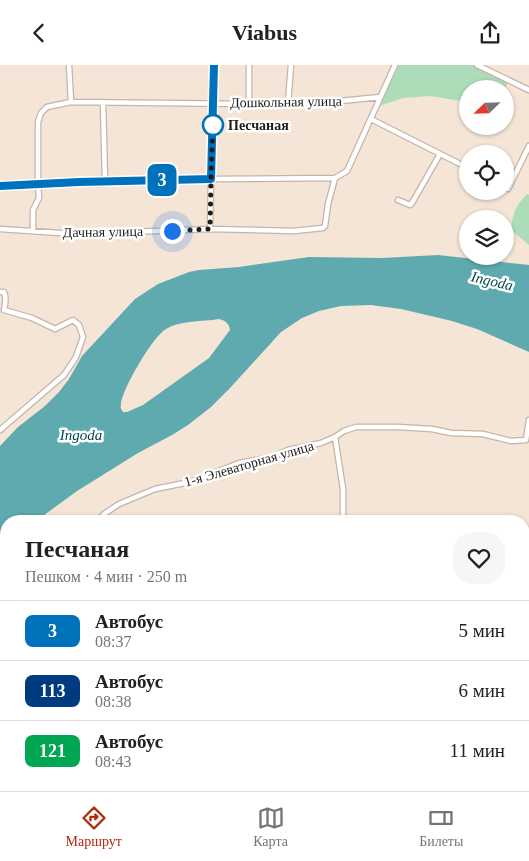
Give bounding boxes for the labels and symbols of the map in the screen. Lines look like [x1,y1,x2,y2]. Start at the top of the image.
north arrow [459,80,514,135]
street label: Дошкольная улица [230,94,343,110]
marker: Песчаная [202,114,224,136]
place label: Песчаная [228,118,289,133]
line badge: 3 [146,164,178,196]
your location [160,219,185,244]
street label: Дачная улица [63,224,144,240]
water label: Ingoda [469,268,515,294]
water label: Ingoda [59,427,102,443]
street label: 1-я Элеваторная улица [182,438,316,490]

